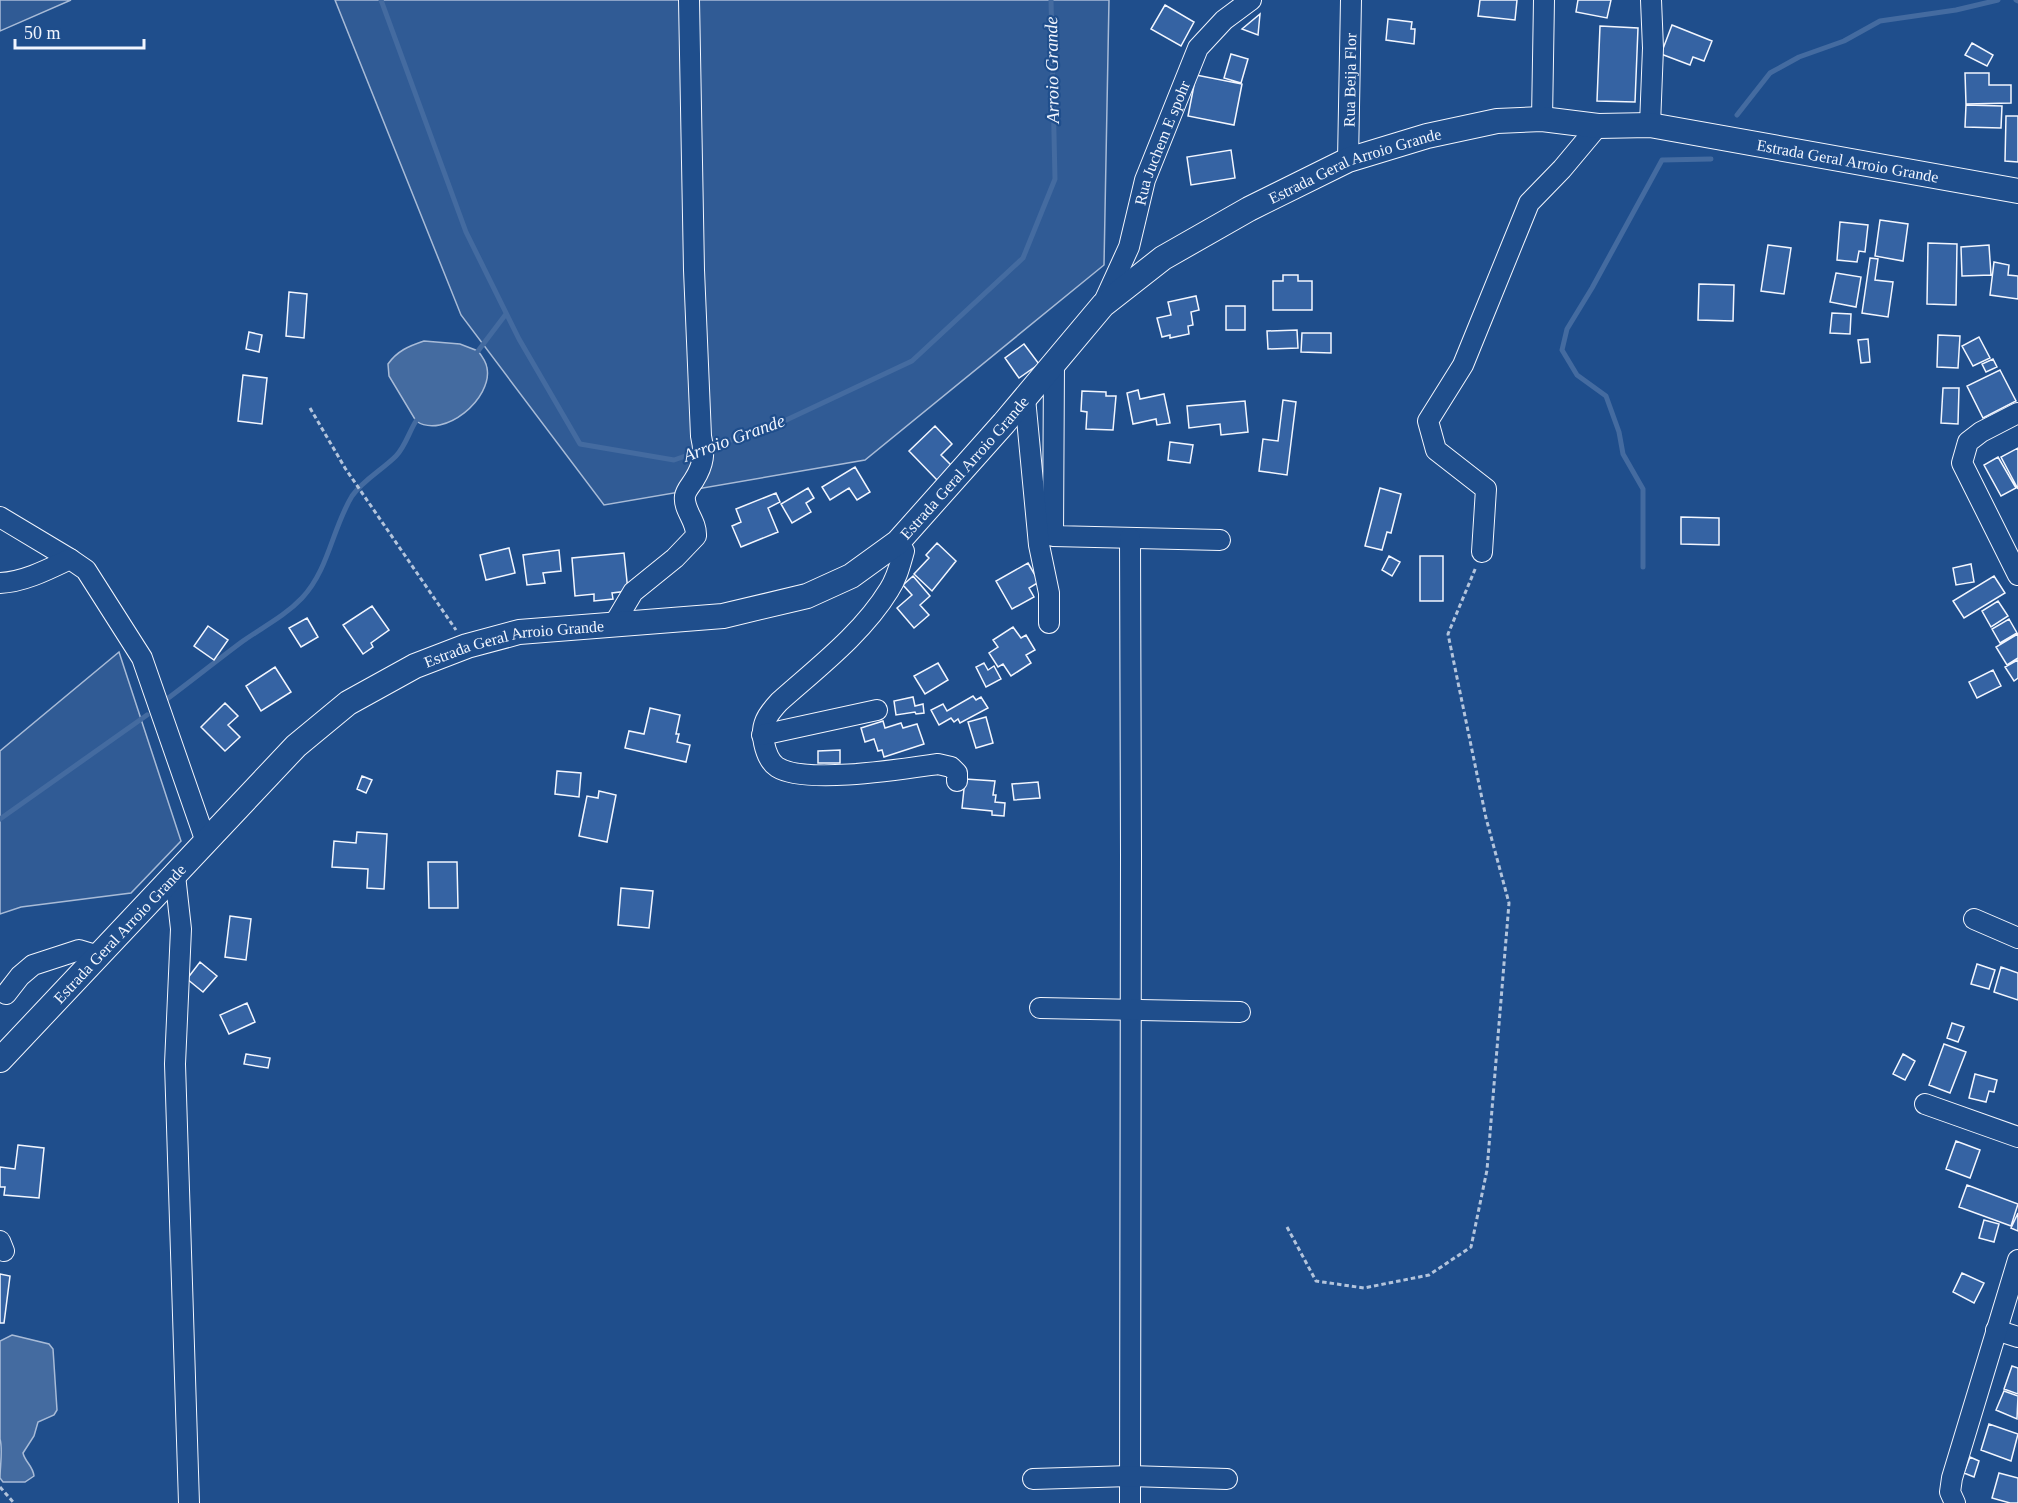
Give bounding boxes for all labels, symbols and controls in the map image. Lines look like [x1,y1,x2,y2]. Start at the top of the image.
scale bar [15,12,144,50]
water label: Arroio Grande [1041,16,1063,125]
text: 50 m [24,23,61,43]
street label: Rua Beija Flor [1341,32,1360,127]
street label: Rua Juchem E spohr [1131,78,1193,207]
street label: Estrada Geral Arroio Grande [1266,125,1443,207]
street label: Estrada Geral Arroio Grande [1755,136,1940,186]
street label: Estrada Geral Arroio Grande [897,393,1032,543]
water label: Arroio Grande [679,410,788,466]
street label: Estrada Geral Arroio Grande [422,617,605,671]
street label: Estrada Geral Arroio Grande [50,861,189,1007]

